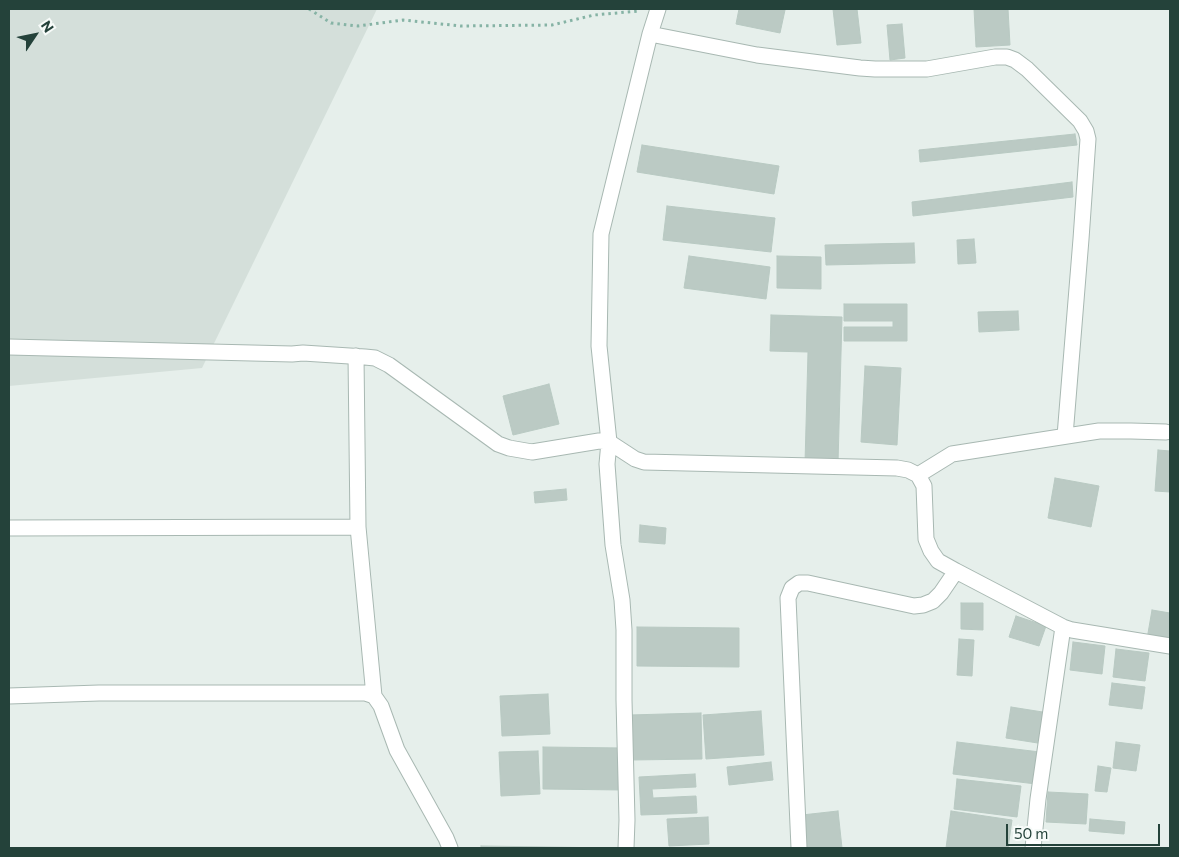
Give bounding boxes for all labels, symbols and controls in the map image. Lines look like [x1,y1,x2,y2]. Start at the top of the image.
north arrow [10,10,60,60]
text: N [38,17,58,35]
scale bar [1009,814,1163,846]
text: 50 m [1014,824,1048,842]

